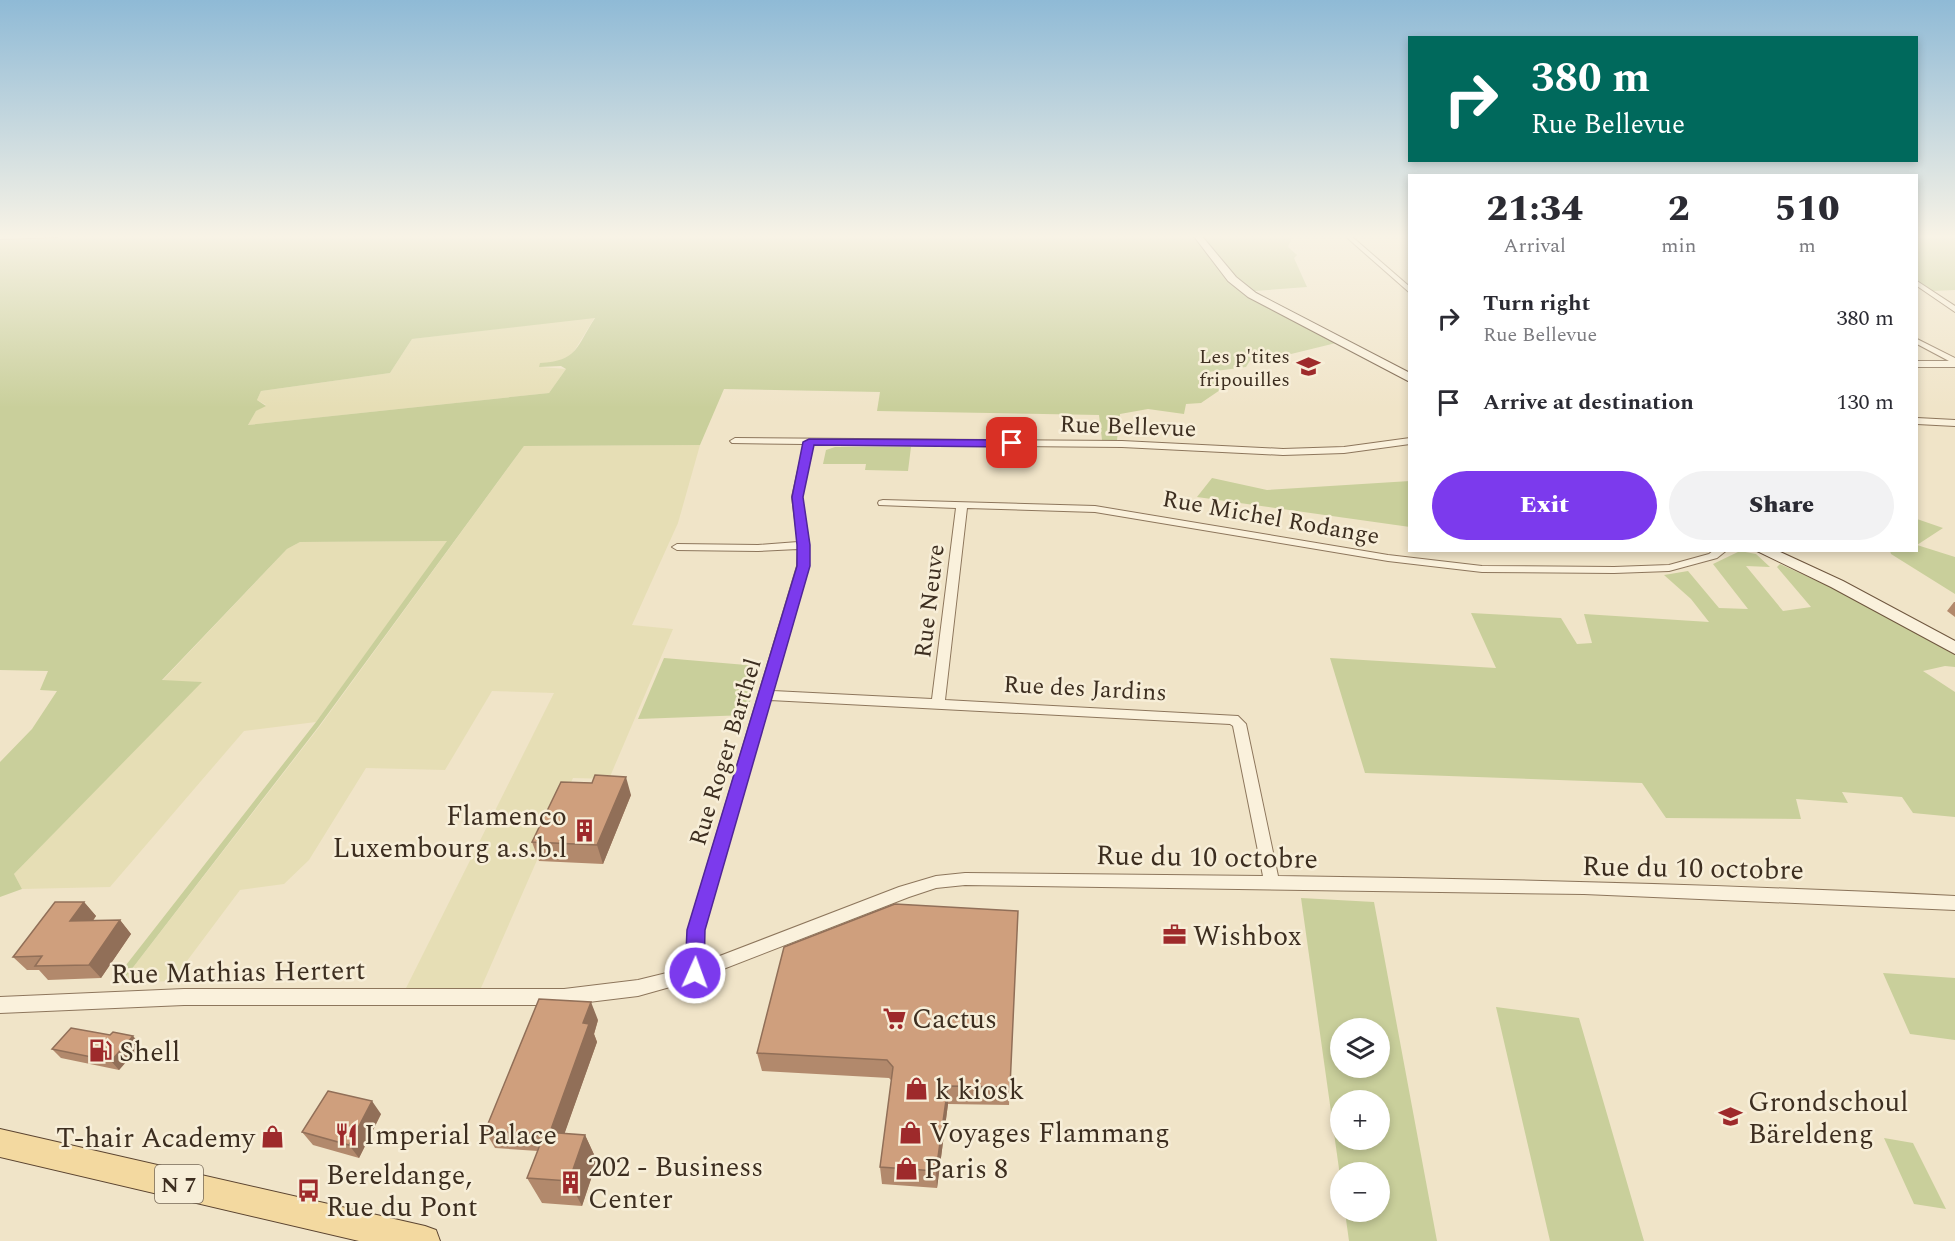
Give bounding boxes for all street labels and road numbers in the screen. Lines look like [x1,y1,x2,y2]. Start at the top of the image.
street label: Rue Bellevue [1059,407,1197,447]
street label: Rue Michel Rodange [1159,481,1382,555]
street label: Rue Neuve [905,542,955,660]
street label: Rue Roger Barthel [680,654,772,850]
street label: Rue des Jardins [1002,667,1168,711]
street label: Rue du 10 octobre [1096,834,1318,881]
street label: Rue du 10 octobre [1582,845,1804,892]
street label: Rue Mathias Hertert [110,949,366,996]
road number: N 7 [155,1165,203,1203]

